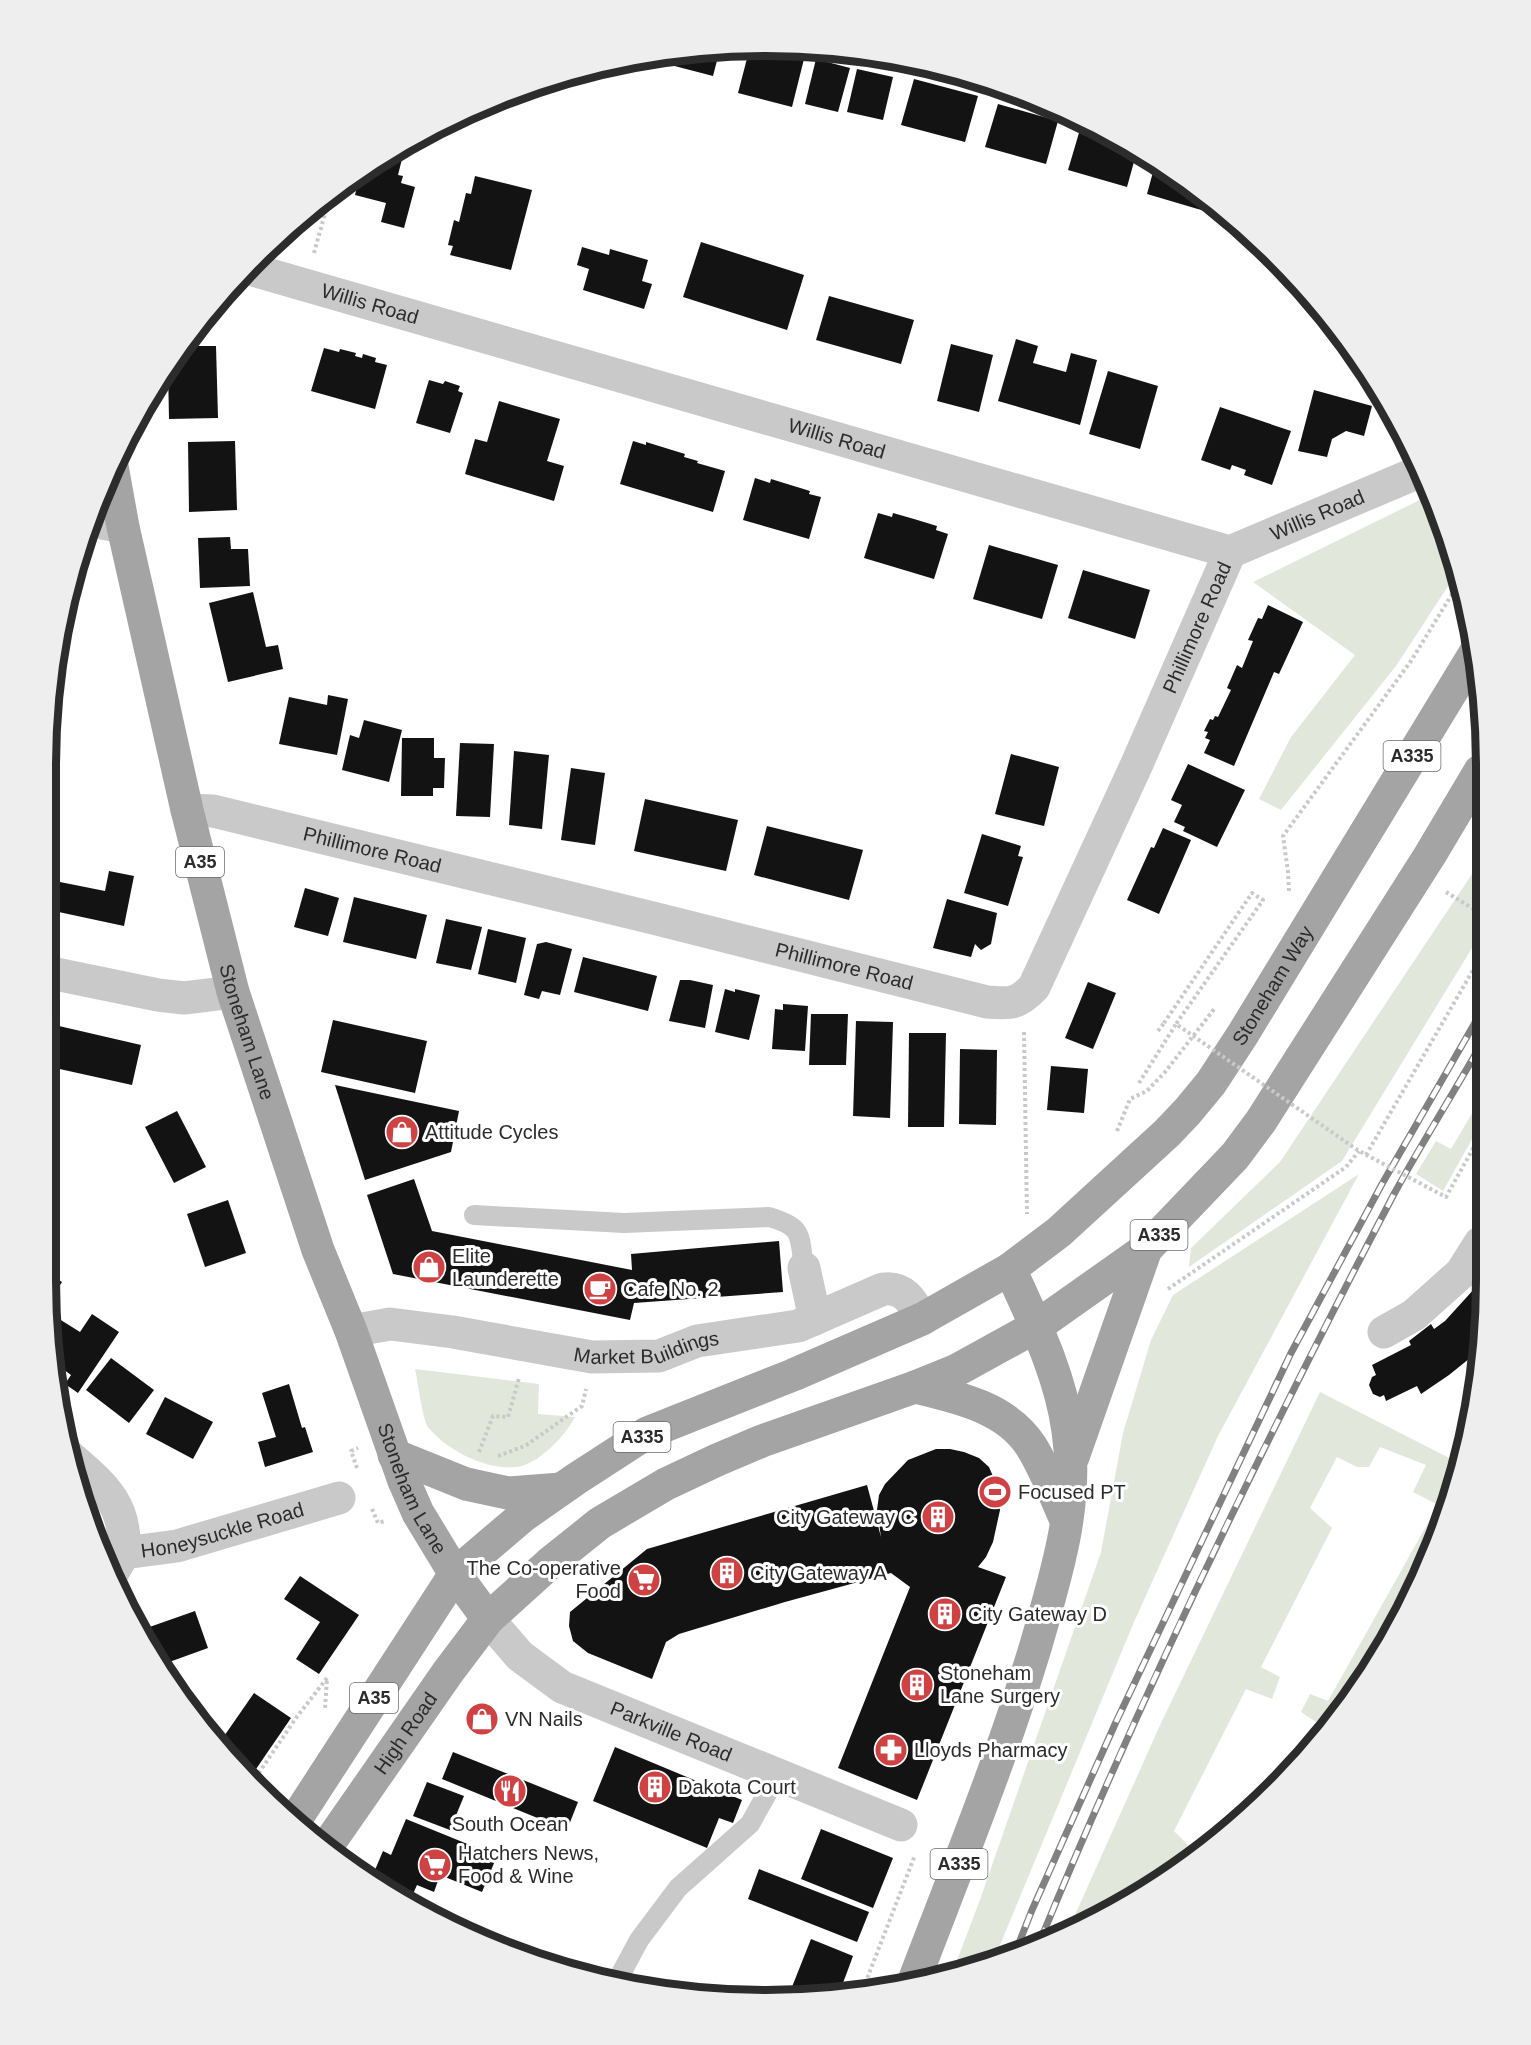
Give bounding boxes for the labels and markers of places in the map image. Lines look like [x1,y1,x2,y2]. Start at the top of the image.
shop icon: Attitude Cycles [384,1114,420,1150]
place label: Attitude Cycles [425,1121,558,1143]
place label: Elite Launderette [452,1245,559,1290]
shop icon: Elite Launderette [411,1249,447,1285]
cafe icon: Cafe No. 2 [582,1271,618,1307]
place label: Cafe No. 2 [623,1278,719,1300]
sports icon: Focused PT [977,1474,1013,1510]
place label: Focused PT [1018,1481,1126,1503]
building icon: City Gateway C [920,1499,956,1535]
place label: City Gateway C [776,1506,915,1528]
building icon: City Gateway A [709,1555,745,1591]
place label: The Co-operative Food [466,1557,621,1602]
supermarket icon: The Co-operative Food [626,1562,662,1598]
place label: City Gateway A [750,1562,887,1584]
building icon: City Gateway D [927,1596,963,1632]
place label: City Gateway D [968,1603,1107,1625]
place label: Stoneham Lane Surgery [940,1662,1060,1707]
building icon: Stoneham Lane Surgery [899,1667,935,1703]
shop icon: VN Nails [464,1701,500,1737]
place label: VN Nails [505,1708,583,1730]
pharmacy icon: Lloyds Pharmacy [873,1732,909,1768]
place label: Lloyds Pharmacy [914,1739,1067,1761]
building icon: Dakota Court [637,1769,673,1805]
restaurant icon: South Ocean [492,1773,528,1809]
place label: Dakota Court [678,1776,796,1798]
place label: South Ocean [452,1813,568,1835]
place label: Hatchers News, Food & Wine [458,1842,599,1887]
supermarket icon: Hatchers News, Food & Wine [417,1847,453,1883]

